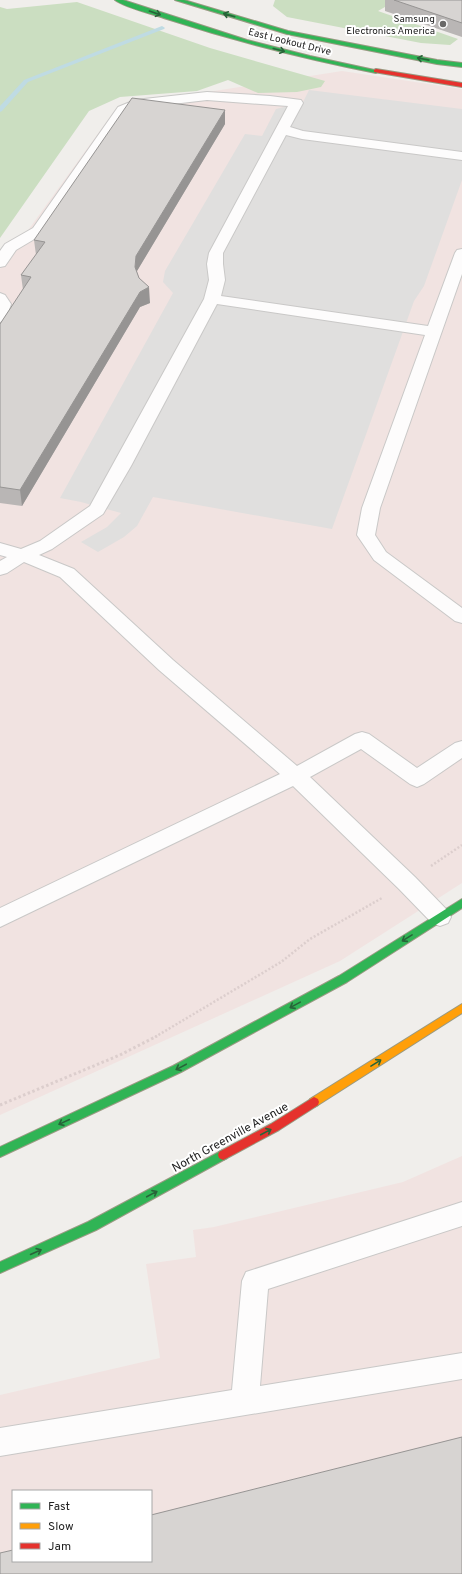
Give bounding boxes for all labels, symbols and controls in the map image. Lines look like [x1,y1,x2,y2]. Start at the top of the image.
one-way arrow [148,10,161,17]
one-way arrow [222,11,235,18]
place label: Samsung Electronics America [346,13,435,38]
marker: Samsung Electronics America [438,19,448,29]
street label: East Lookout Drive [247,26,332,59]
one-way arrow [272,47,285,54]
one-way arrow [417,55,430,63]
one-way arrow [402,934,413,942]
one-way arrow [289,1001,301,1009]
one-way arrow [370,1059,381,1067]
one-way arrow [175,1064,187,1071]
street label: North Greenville Avenue [169,1099,292,1177]
one-way arrow [58,1119,70,1127]
one-way arrow [260,1128,272,1135]
one-way arrow [146,1190,158,1197]
one-way arrow [29,1248,41,1255]
legend [12,1490,152,1562]
text: Fast [48,1499,70,1515]
text: Slow [48,1519,74,1535]
text: Jam [48,1539,71,1555]

